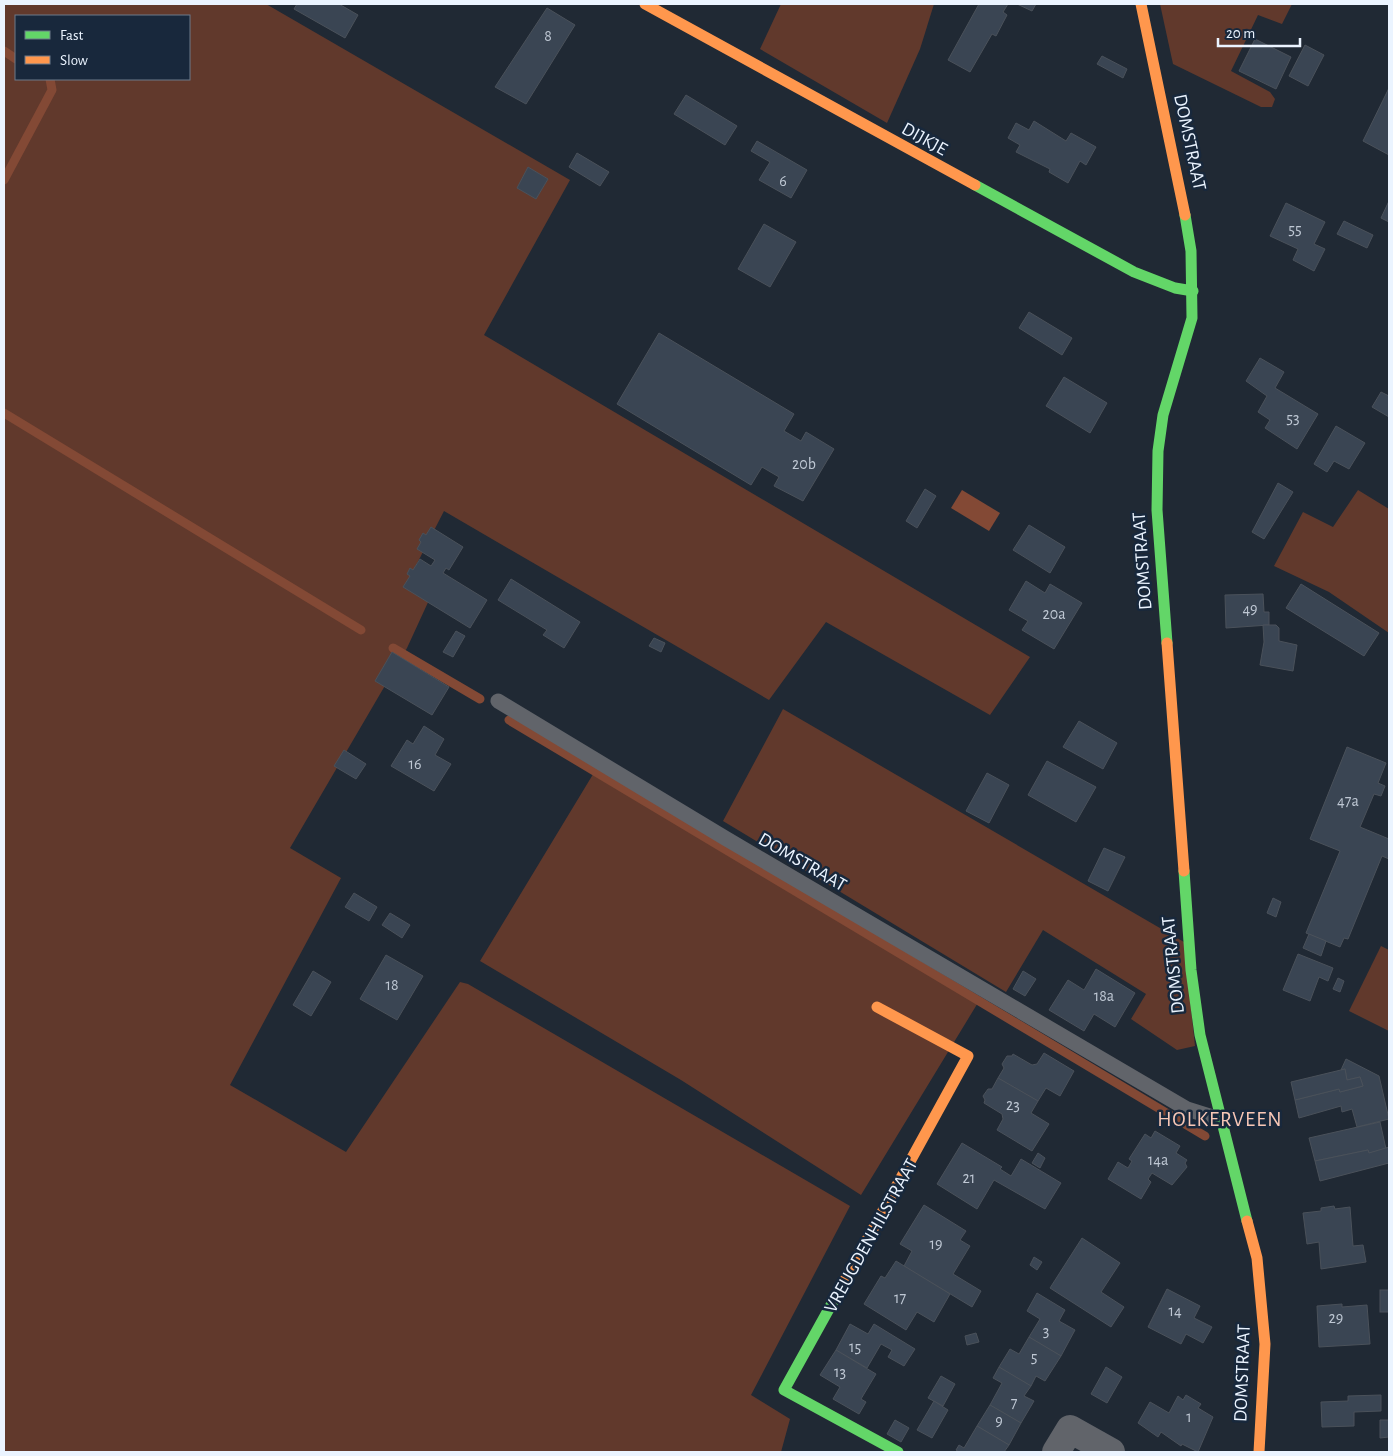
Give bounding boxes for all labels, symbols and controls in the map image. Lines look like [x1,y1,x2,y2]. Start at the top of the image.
legend [15,15,190,80]
scale bar [1218,15,1300,47]
text: 20 m [1226,26,1255,41]
text: Fast [60,28,84,43]
house number: 8 [544,28,552,44]
text: Slow [60,53,88,68]
street label: DOMSTRAAT [1170,92,1209,192]
street label: DIJKJE [898,119,950,159]
house number: 6 [779,173,787,189]
house number: 55 [1288,221,1302,237]
house number: 53 [1286,410,1300,426]
house number: 20b [792,456,816,472]
street label: DOMSTRAAT [1130,511,1155,610]
house number: 49 [1242,601,1258,617]
house number: 20a [1042,606,1066,622]
house number: 16 [408,756,422,772]
house number: 47a [1337,793,1359,809]
street label: DOMSTRAAT [755,830,849,895]
street label: DOMSTRAAT [1159,915,1188,1015]
house number: 18 [385,977,399,993]
house number: 18a [1094,988,1114,1004]
house number: 23 [1006,1097,1020,1113]
district label: HOLKERVEEN [1157,1109,1283,1130]
house number: 14a [1148,1152,1168,1168]
street label: VREUGDENHILSTRAAT [821,1156,922,1316]
house number: 21 [963,1170,975,1186]
house number: 19 [929,1236,943,1252]
house number: 17 [894,1290,906,1306]
house number: 14 [1168,1303,1182,1319]
house number: 29 [1329,1310,1343,1326]
house number: 3 [1043,1323,1049,1339]
street label: DOMSTRAAT [1231,1324,1254,1422]
house number: 15 [849,1339,861,1355]
house number: 5 [1031,1349,1037,1365]
house number: 13 [834,1364,846,1380]
house number: 7 [1011,1395,1018,1411]
house number: 1 [1186,1409,1192,1425]
house number: 9 [995,1413,1003,1429]

